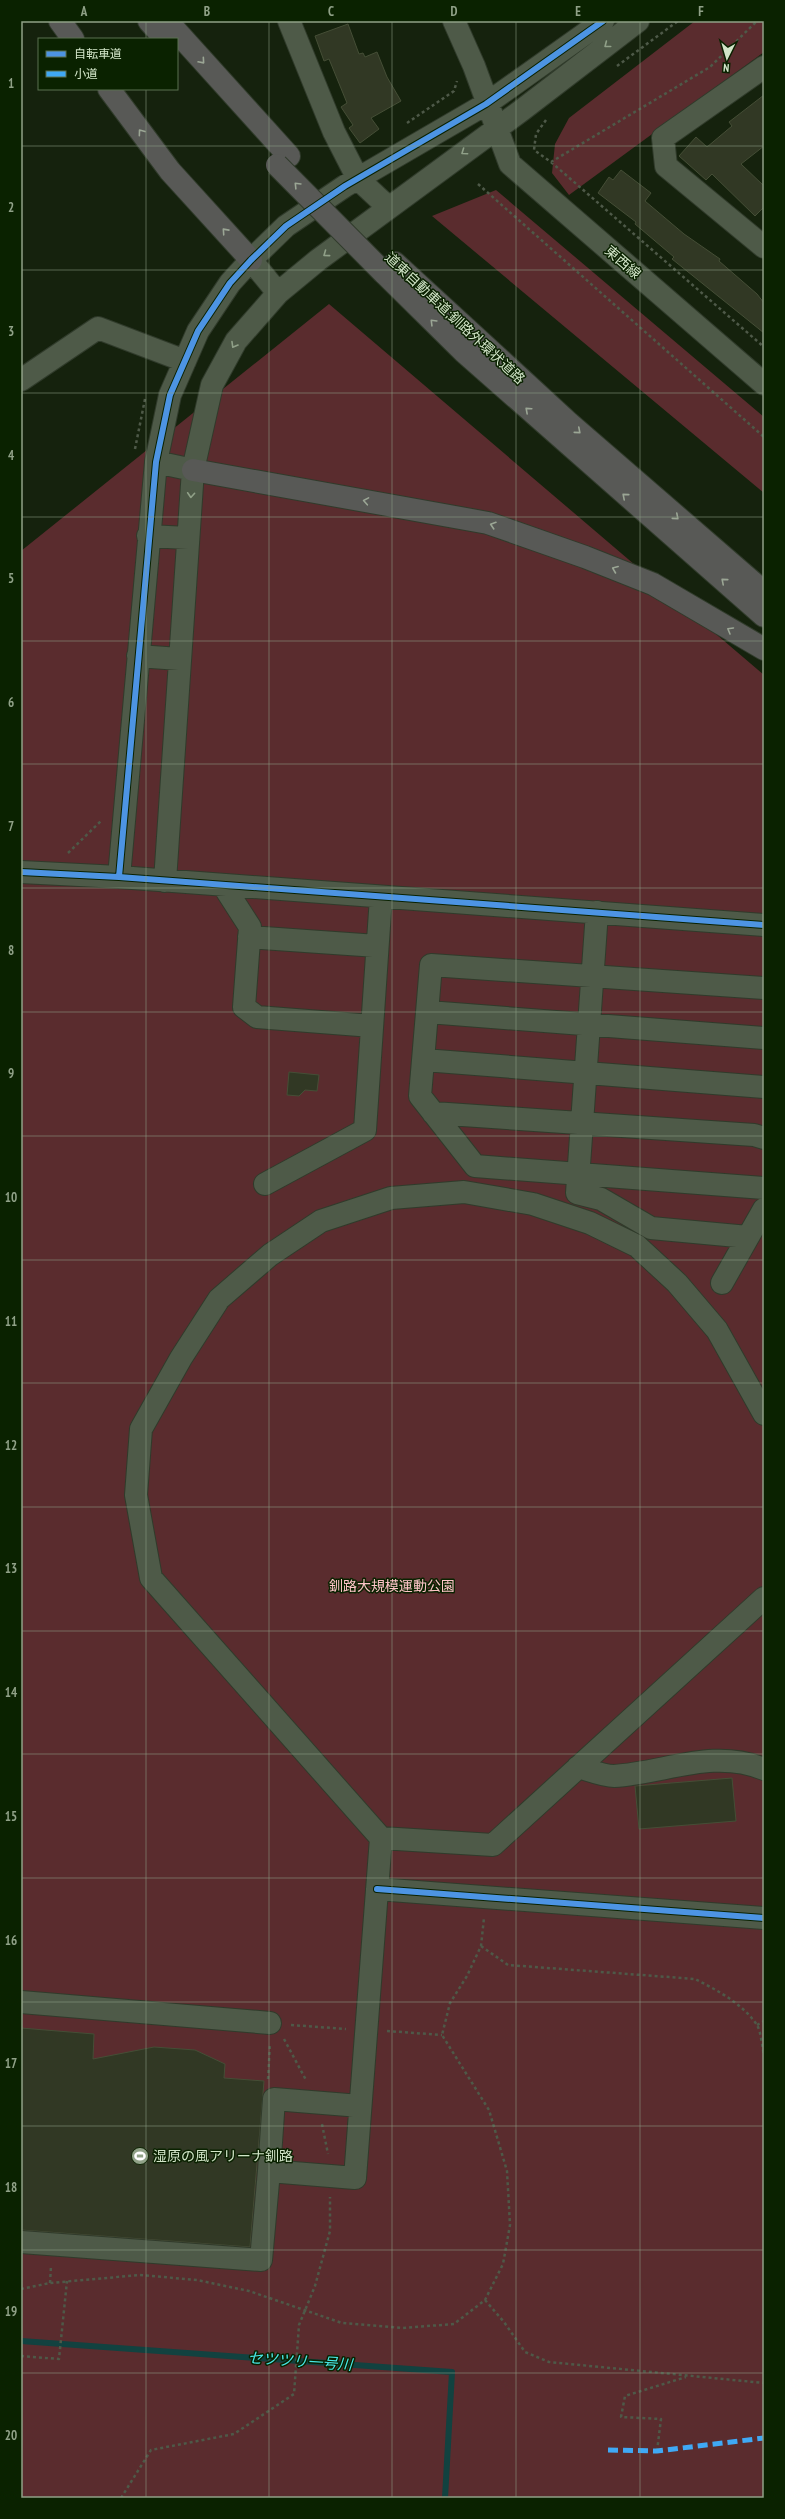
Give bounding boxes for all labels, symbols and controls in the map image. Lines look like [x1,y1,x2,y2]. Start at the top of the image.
text: A [80,3,88,20]
text: B [204,3,210,20]
text: C [328,3,334,20]
text: D [451,3,458,20]
text: E [575,3,581,20]
text: F [698,3,704,20]
legend [38,38,178,90]
north arrow [707,38,747,78]
one-way arrow [604,40,611,47]
text: 自転車道 [74,46,122,61]
one-way arrow [197,56,204,64]
text: N [723,61,730,75]
text: 小道 [74,66,98,81]
text: 1 [8,75,14,92]
one-way arrow [139,130,146,137]
one-way arrow [461,147,468,155]
one-way arrow [295,182,302,190]
text: 2 [8,199,14,216]
one-way arrow [223,229,230,236]
street label: 東西線 [601,241,645,283]
street label: 道東自動車道;釧路外環状道路 [381,248,529,388]
one-way arrow [323,249,330,257]
one-way arrow [430,319,438,327]
text: 3 [8,323,14,340]
one-way arrow [231,341,239,348]
one-way arrow [525,408,533,415]
one-way arrow [573,427,581,434]
text: 4 [8,447,15,464]
one-way arrow [187,492,195,498]
one-way arrow [623,494,630,501]
one-way arrow [363,497,369,505]
one-way arrow [671,512,679,519]
one-way arrow [490,521,497,530]
one-way arrow [612,566,619,574]
text: 5 [8,570,14,587]
one-way arrow [721,579,728,586]
one-way arrow [727,627,734,634]
text: 6 [8,694,14,711]
text: 7 [8,818,14,835]
text: 8 [8,942,14,959]
text: 9 [8,1065,14,1082]
text: 10 [5,1189,17,1206]
text: 11 [5,1313,17,1330]
text: 12 [5,1437,17,1454]
text: 13 [5,1560,17,1577]
park label: 釧路大規模運動公園 [329,1577,455,1595]
text: 14 [5,1684,18,1701]
text: 15 [5,1808,17,1825]
text: 16 [5,1932,17,1949]
text: 17 [5,2055,17,2072]
sports icon: 湿原の風アリーナ釧路 [130,2146,150,2166]
place label: 湿原の風アリーナ釧路 [153,2147,293,2165]
text: 18 [5,2179,17,2196]
text: 19 [5,2303,17,2320]
water label: セツツリ一号川 [247,2348,355,2374]
text: 20 [5,2427,17,2444]

